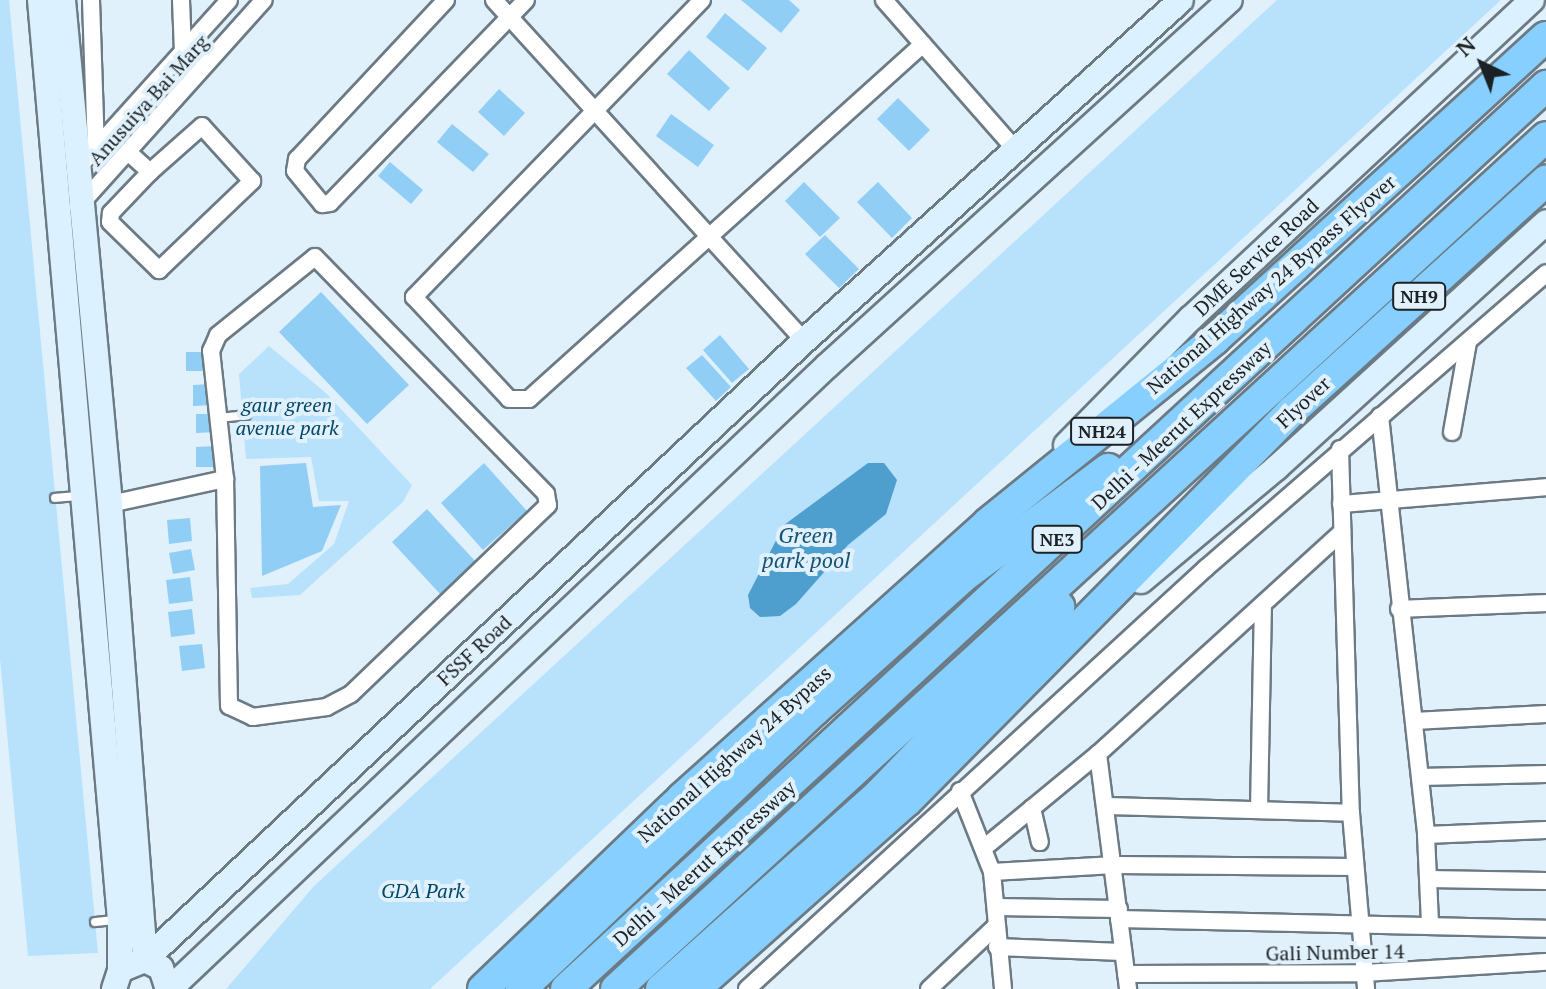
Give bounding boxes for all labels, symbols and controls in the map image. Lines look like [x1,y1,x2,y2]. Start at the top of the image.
north arrow [1442,24,1522,104]
street label: Anusuiya Bai Marg [83,30,213,170]
text: N [1449,30,1481,62]
street label: National Highway 24 Bypass Flyover [1142,169,1400,399]
street label: DME Service Road [1189,193,1323,321]
road number: NH9 [1391,282,1447,310]
street label: Delhi - Meerut Expressway [1086,335,1276,515]
street label: Flyover [1271,371,1335,433]
park label: gaur green avenue park [235,392,339,439]
road number: NH24 [1070,417,1134,445]
water label: Green park pool [762,521,850,572]
road number: NE3 [1031,525,1083,553]
street label: FSSF Road [432,610,516,690]
street label: National Highway 24 Bypass [632,661,836,847]
street label: Delhi - Meerut Expressway [607,774,801,952]
park label: GDA Park [381,878,465,902]
street label: Gali Number 14 [1265,939,1405,965]

